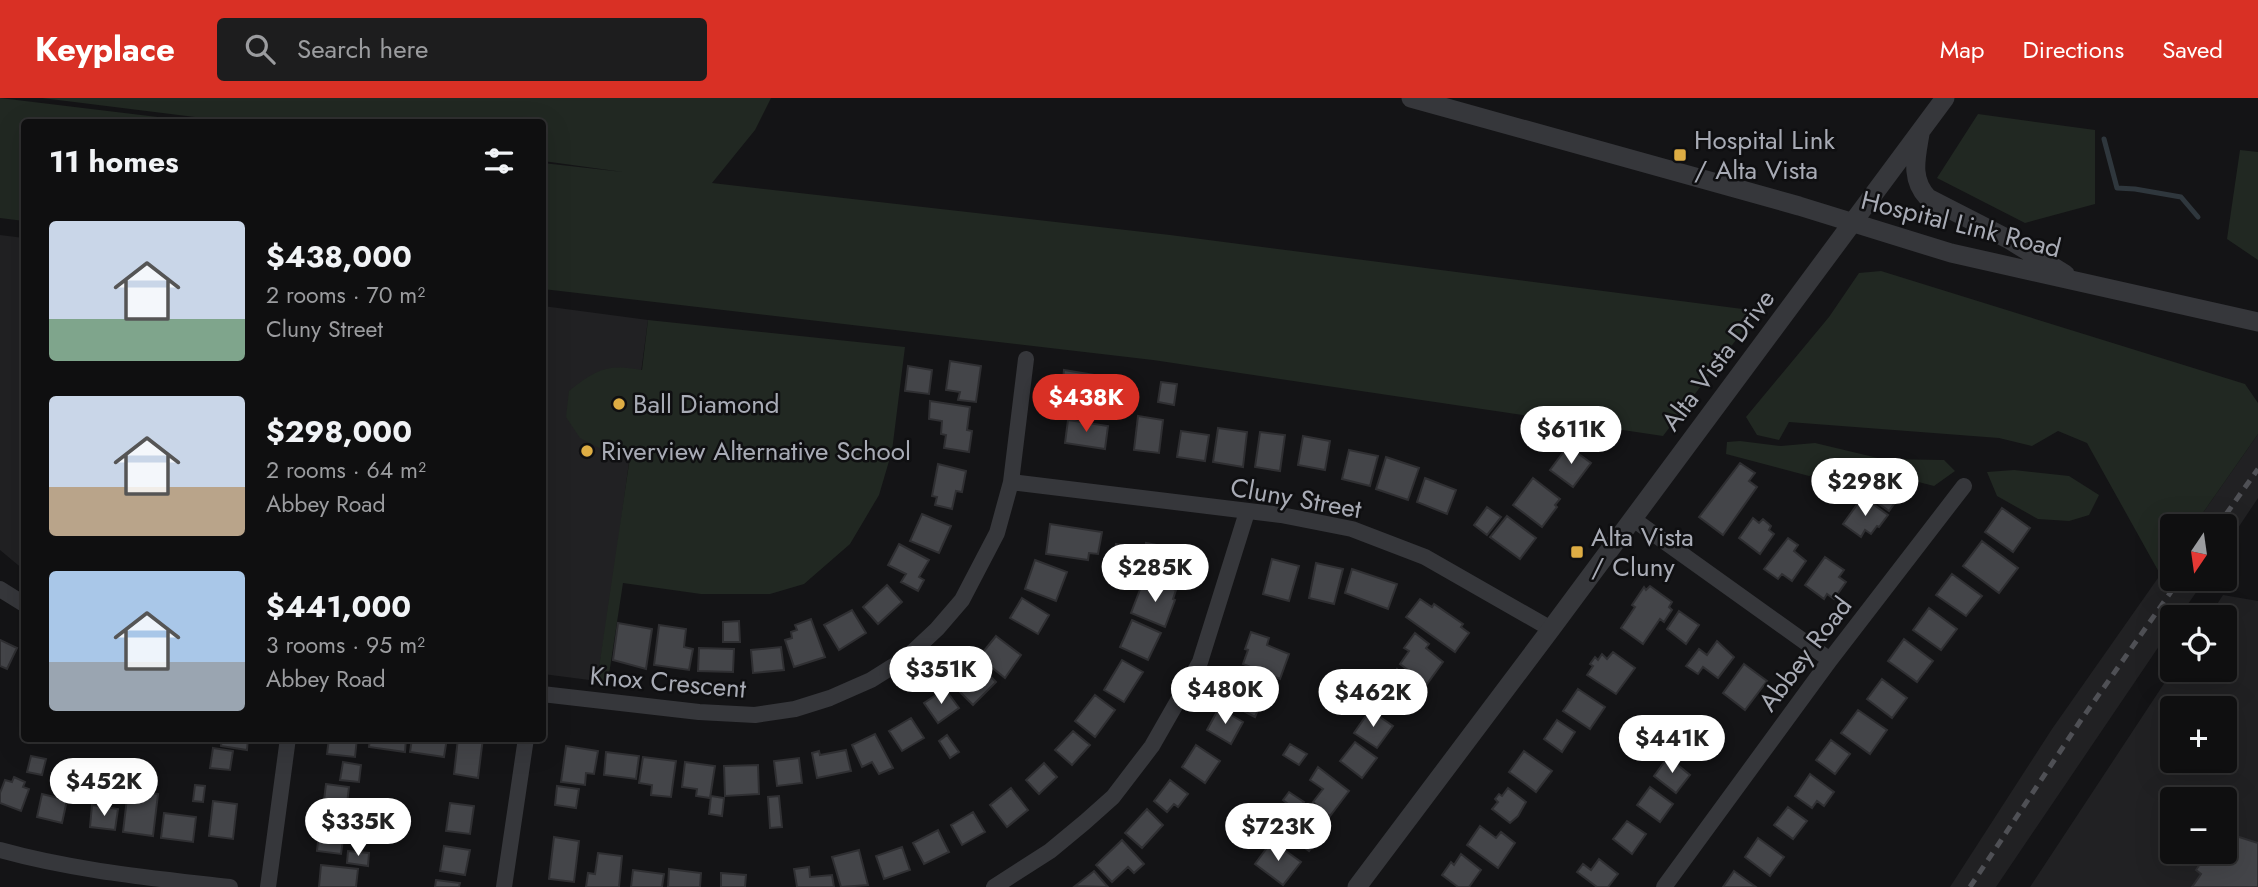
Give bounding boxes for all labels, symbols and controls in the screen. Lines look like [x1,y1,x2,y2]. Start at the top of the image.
search box [217,18,707,81]
text: Keyplace [35,26,175,73]
icon: search [241,30,279,68]
text: Search here [297,30,428,68]
text: Map [1940,32,1985,67]
text: Directions [2023,32,2124,67]
text: Saved [2162,32,2223,67]
place label: Hospital Link / Alta Vista [1694,121,1835,189]
text: 11 homes [49,140,179,183]
icon: filters [480,142,518,180]
marker: Hospital Link / Alta Vista [1672,147,1688,163]
street label: Hospital Link Road [1857,181,2065,267]
text: $438,000 [266,235,412,278]
icon: home [105,249,189,333]
text: 2 rooms · 70 m² [266,278,425,312]
street label: Alta Vista Drive [1652,281,1784,439]
text: Cluny Street [266,312,383,346]
pin: $438K [1037,374,1135,434]
text: $438K [1048,380,1124,414]
place label: Ball Diamond [633,385,780,423]
marker: Ball Diamond [611,396,627,412]
pin: $611K [1522,406,1620,466]
text: $298,000 [266,410,412,453]
text: $611K [1536,412,1606,446]
icon: home [105,424,189,508]
place label: Riverview Alternative School [601,432,911,470]
marker: Riverview Alternative School [579,443,595,459]
text: 2 rooms · 64 m² [266,453,426,487]
pin: $298K [1816,458,1914,518]
text: $298K [1827,464,1903,498]
street label: Cluny Street [1228,468,1365,528]
text: Abbey Road [266,487,386,521]
north arrow [2160,514,2236,592]
map controls [2160,514,2237,864]
place label: Alta Vista / Cluny [1591,518,1694,586]
marker: Alta Vista / Cluny [1569,544,1585,560]
pin: $285K [1106,545,1204,604]
text: $285K [1118,550,1192,584]
text: $441,000 [266,585,411,628]
street label: Abbey Road [1749,589,1861,719]
icon: home [105,599,189,683]
button: locate [2160,605,2237,682]
text: 3 rooms · 95 m² [266,628,425,662]
pin: $351K [892,646,990,706]
text: $351K [905,652,977,686]
street label: Knox Crescent [588,656,749,708]
text: Abbey Road [266,662,386,696]
pin: $480K [1176,666,1274,726]
pin: $462K [1324,670,1422,729]
text: $480K [1187,672,1263,706]
text: $462K [1335,675,1411,709]
button: + [2160,696,2237,773]
pin: $441K [1623,716,1721,775]
text: $441K [1635,721,1709,755]
pin: $452K [55,758,153,818]
text: $452K [66,764,142,798]
button: − [2160,787,2237,864]
pin: $335K [309,798,407,858]
text: $335K [321,804,395,838]
pin: $723K [1229,804,1327,863]
text: $723K [1241,809,1315,843]

